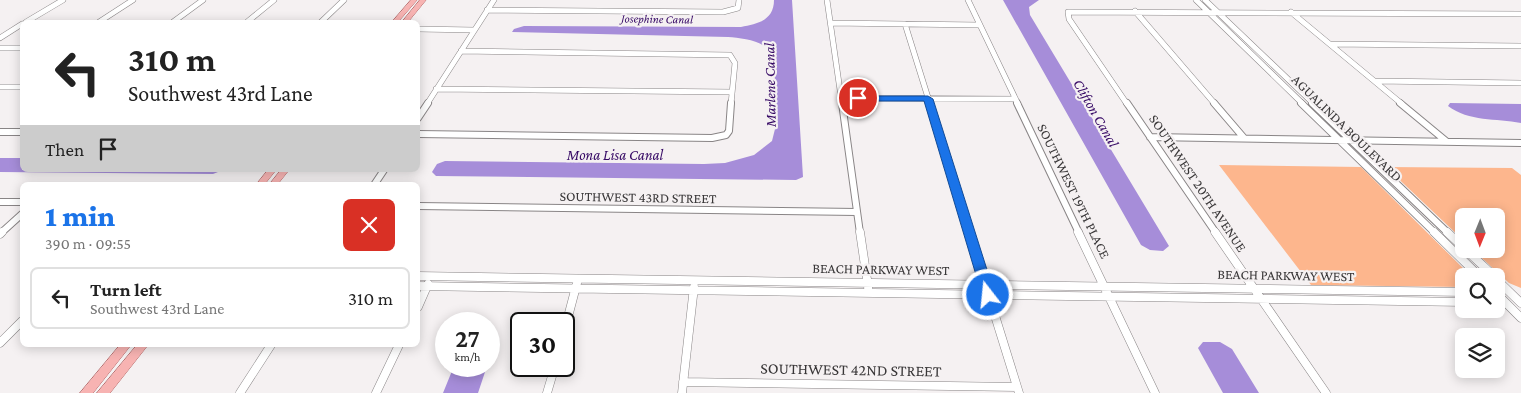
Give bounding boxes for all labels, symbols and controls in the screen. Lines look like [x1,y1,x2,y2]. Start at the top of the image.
water label: Josephine Canal [619,11,694,27]
icon: left [45,40,110,105]
text: 310 m [128,40,216,79]
water label: Marlene Canal [761,42,779,128]
street label: AGUALINDA BOULEVARD [1289,71,1405,185]
water label: Clifton Canal [1069,76,1122,151]
pin [837,77,879,119]
text: Southwest 43rd Lane [128,81,313,106]
icon: arrive [844,84,872,112]
street label: SOUTHWEST 20TH AVENUE [1146,111,1250,255]
street label: SOUTHWEST 19TH PLACE [1034,121,1114,261]
icon: arrive [94,135,122,163]
text: Then [45,139,84,160]
water label: Mona Lisa Canal [566,147,664,163]
street label: SOUTHWEST 43RD STREET [559,188,717,206]
text: 1 min [45,199,115,232]
button: close [343,199,395,251]
north arrow [1455,208,1505,258]
map controls [1455,208,1505,378]
text: 390 m · 09:55 [45,235,131,252]
street label: BEACH PARKWAY WEST [812,260,950,278]
street label: BEACH PARKWAY WEST [1217,266,1355,284]
position arrow [961,268,1013,320]
button: search [1455,268,1505,318]
text: Turn left [90,279,162,300]
icon: left [47,284,75,312]
text: 310 m [348,288,393,309]
text: Southwest 43rd Lane [90,300,224,317]
speed limit sign: 30 [510,312,575,377]
text: 27 [455,325,480,352]
button: layers [1455,328,1505,378]
text: km/h [455,350,480,364]
street label: SOUTHWEST 42ND STREET [760,359,942,380]

